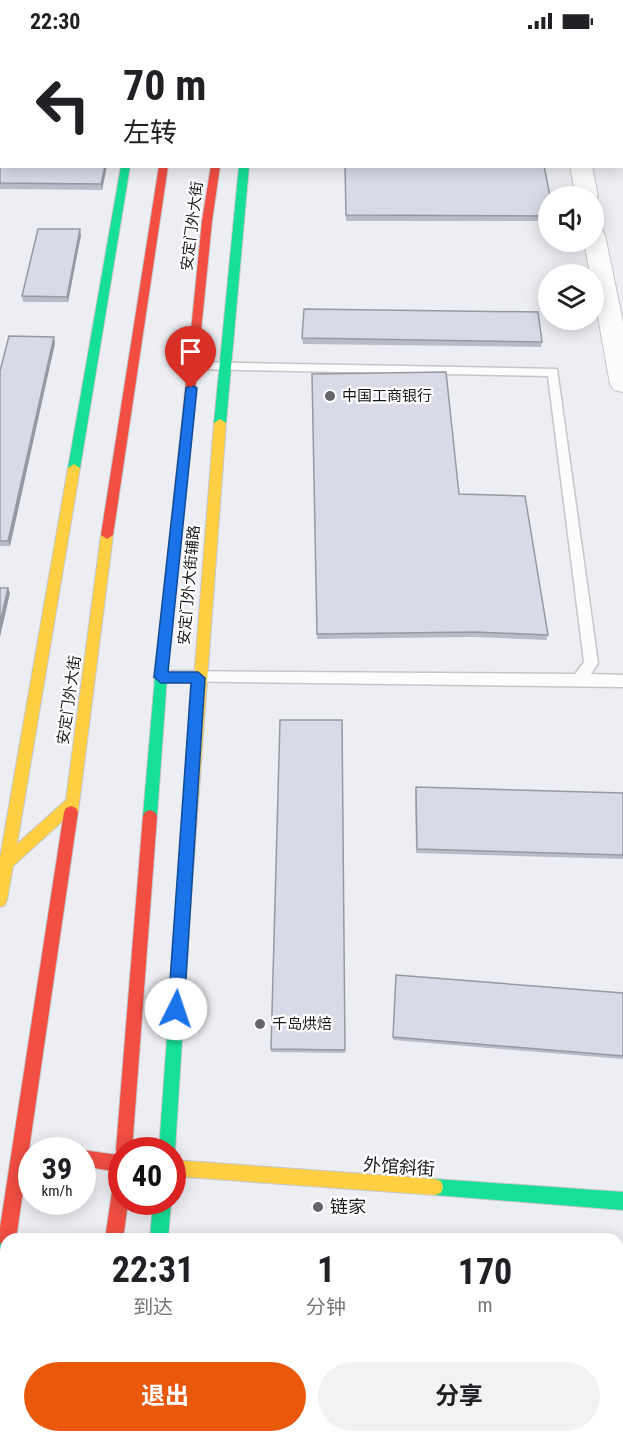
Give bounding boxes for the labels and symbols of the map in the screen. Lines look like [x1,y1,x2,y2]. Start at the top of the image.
street label: 安定门外大街 [178,180,206,272]
pin [165,326,216,388]
place label: 中国工商银行 [342,387,432,405]
marker: 中国工商银行 [323,389,337,403]
street label: 安定门外大街辅路 [175,524,203,646]
street label: 安定门外大街 [54,654,84,746]
position arrow [144,977,208,1041]
place label: 千岛烘焙 [272,1015,332,1033]
marker: 千岛烘焙 [253,1017,267,1031]
speed limit sign: 40 [108,1137,186,1215]
street label: 外馆斜街 [362,1154,436,1179]
place label: 链家 [330,1196,366,1217]
marker: 链家 [311,1200,325,1214]

